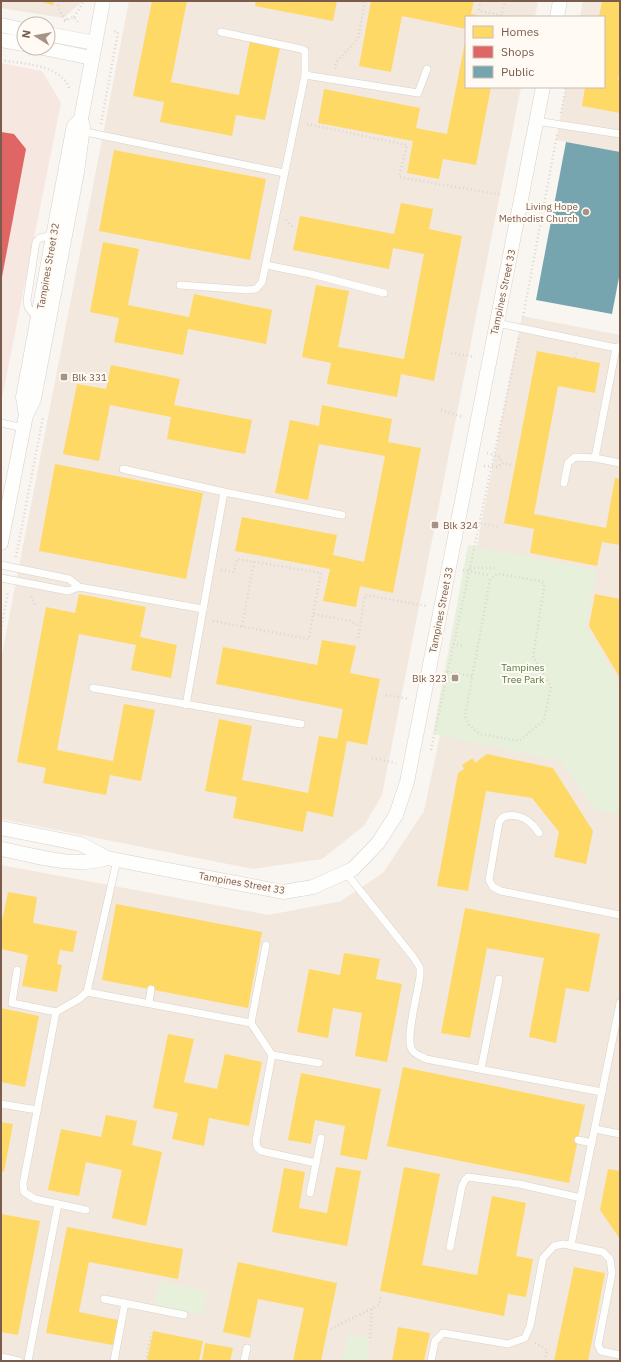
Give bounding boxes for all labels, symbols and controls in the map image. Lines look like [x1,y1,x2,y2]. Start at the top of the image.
north arrow [16,16,56,56]
legend [465,16,605,88]
text: Homes [501,24,539,39]
text: N [19,29,34,39]
text: Shops [501,44,534,59]
text: Public [501,64,534,79]
place label: Living Hope Methodist Church [499,200,579,225]
marker: Living Hope Methodist Church [581,207,591,217]
street label: Tampines Street 32 [34,222,62,310]
street label: Tampines Street 33 [488,248,518,336]
place label: Blk 331 [72,371,107,384]
marker: Blk 331 [59,372,69,382]
place label: Blk 324 [443,519,478,532]
marker: Blk 324 [430,520,440,530]
street label: Tampines Street 33 [426,566,456,654]
park label: Tampines Tree Park [501,661,545,686]
place label: Blk 323 [412,672,447,685]
marker: Blk 323 [450,673,460,683]
street label: Tampines Street 33 [198,869,286,897]

